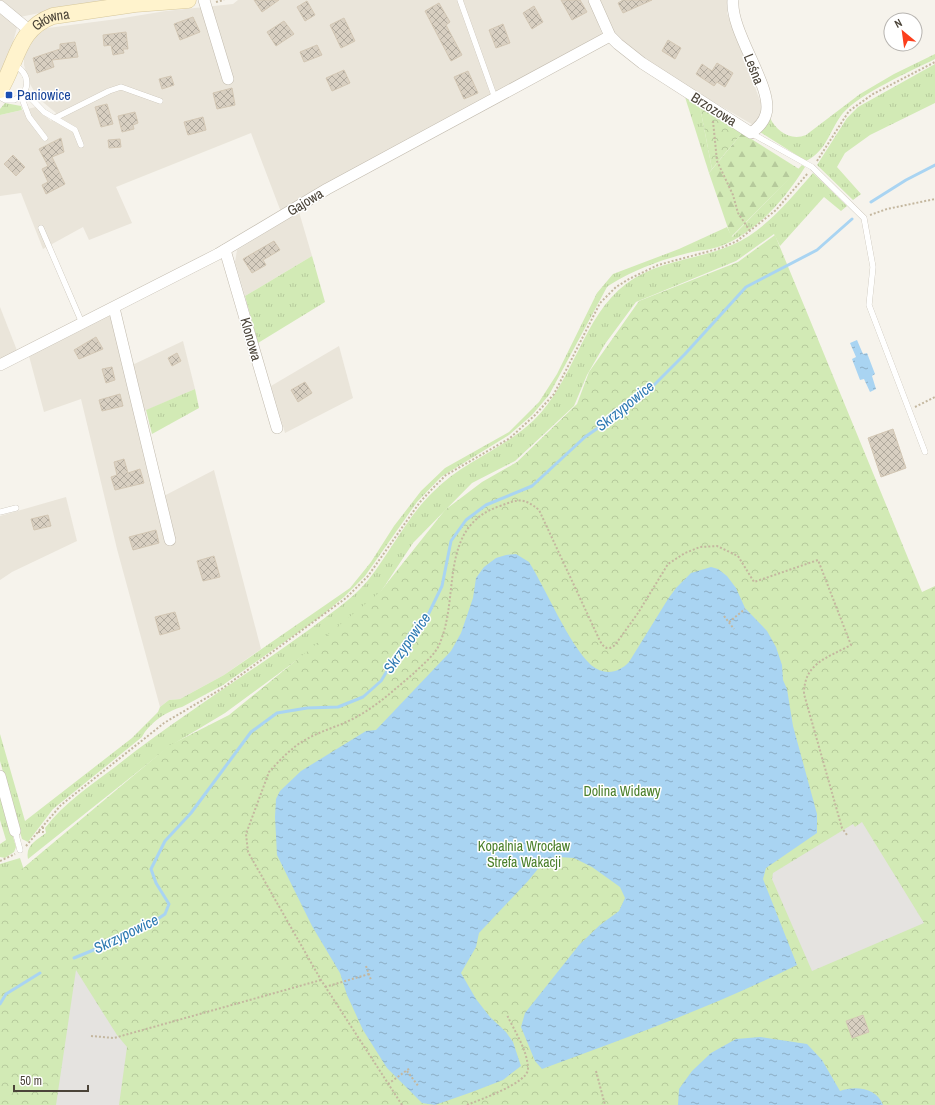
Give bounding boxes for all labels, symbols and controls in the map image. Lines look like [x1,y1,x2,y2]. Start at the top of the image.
street label: Główna [28,5,71,34]
north arrow [883,12,923,52]
text: N [892,16,904,31]
street label: Leśna [740,51,768,87]
place label: Paniowice [17,86,71,104]
street label: Brzozowa [688,88,741,130]
marker: Paniowice [4,90,14,100]
street label: Gajowa [284,184,327,220]
street label: Klonowa [236,315,266,363]
water label: Skrzypowice [591,375,659,436]
water label: Skrzypowice [378,608,435,677]
park label: Dolina Widawy [583,782,661,800]
park label: Kopalnia Wrocław Strefa Wakacji [478,837,571,871]
water label: Skrzypowice [90,909,162,958]
scale bar [14,1067,88,1093]
text: 50 m [20,1073,42,1089]

